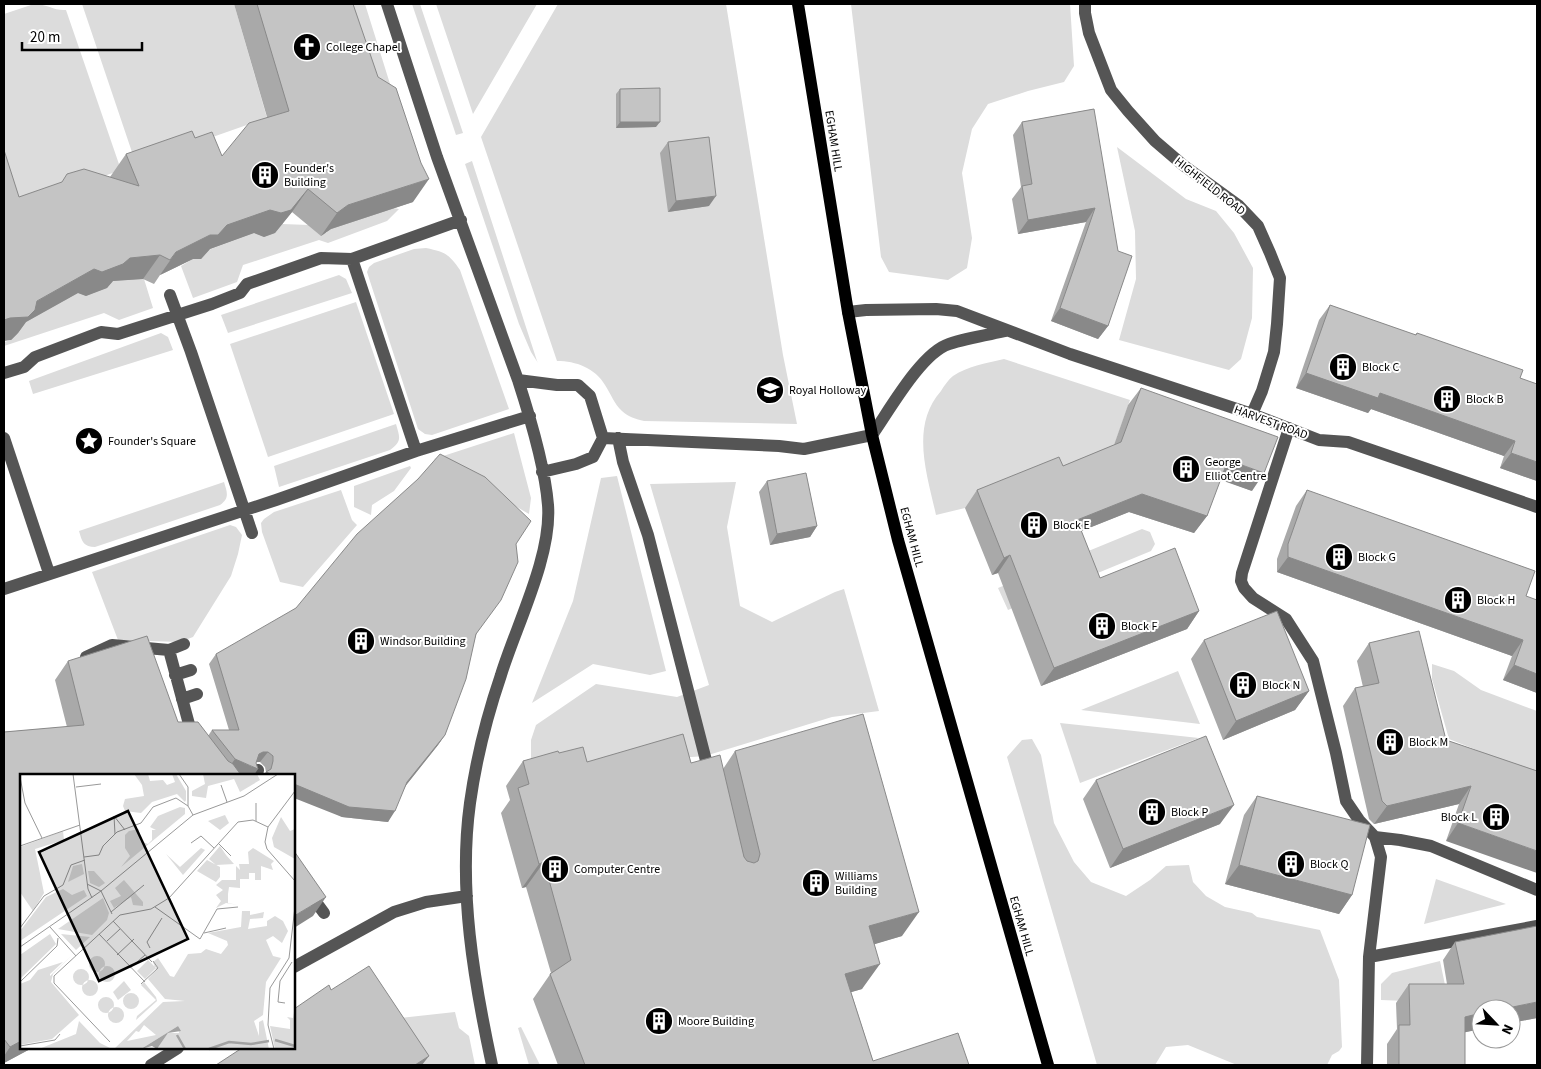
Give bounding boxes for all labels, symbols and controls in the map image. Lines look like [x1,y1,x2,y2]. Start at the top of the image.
scale bar [22,20,142,52]
text: 20 m [30,27,60,48]
church icon: College Chapel [292,32,322,62]
place label: College Chapel [326,39,401,56]
street label: EGHAM HILL [820,109,847,173]
street label: HIGHFIELD ROAD [1171,153,1249,220]
building icon: Founder's Building [250,160,280,190]
place label: Founder's Building [284,160,334,191]
building icon: Block C [1328,352,1358,382]
place label: Block C [1362,359,1399,376]
school or university icon: Royal Holloway [755,375,785,405]
place label: Royal Holloway [789,382,867,399]
building icon: Block B [1432,384,1462,414]
place label: Block B [1466,391,1504,408]
street label: HARVEST ROAD [1232,401,1310,444]
place icon: Founder's Square [74,426,104,456]
place label: Founder's Square [108,433,196,450]
building icon: George Elliot Centre [1171,454,1201,484]
place label: George Elliot Centre [1205,454,1267,485]
street label: EGHAM HILL [895,505,928,569]
building icon: Block E [1019,510,1049,540]
place label: Block E [1053,517,1090,534]
building icon: Block G [1324,542,1354,572]
place label: Block G [1358,549,1396,566]
building icon: Block H [1443,585,1473,615]
place label: Block H [1477,592,1515,609]
building icon: Block F [1087,611,1117,641]
place label: Block F [1121,618,1157,635]
building icon: Windsor Building [346,626,376,656]
place label: Windsor Building [380,633,466,650]
building icon: Block N [1228,670,1258,700]
place label: Block N [1262,677,1300,694]
building icon: Block M [1375,727,1405,757]
place label: Block M [1409,734,1448,751]
inset map [20,774,295,1049]
building icon: Block P [1137,797,1167,827]
building icon: Block L [1481,802,1511,832]
place label: Block P [1171,804,1208,821]
place label: Block L [1441,809,1477,826]
building icon: Block Q [1276,849,1306,879]
building icon: Computer Centre [540,854,570,884]
place label: Block Q [1310,856,1348,873]
place label: Computer Centre [574,861,660,878]
building icon: Williams Building [801,868,831,898]
place label: Williams Building [835,868,877,899]
street label: EGHAM HILL [1005,894,1038,958]
north arrow [1471,999,1521,1049]
building icon: Moore Building [644,1006,674,1036]
place label: Moore Building [678,1013,754,1030]
text: N [1496,1021,1518,1038]

